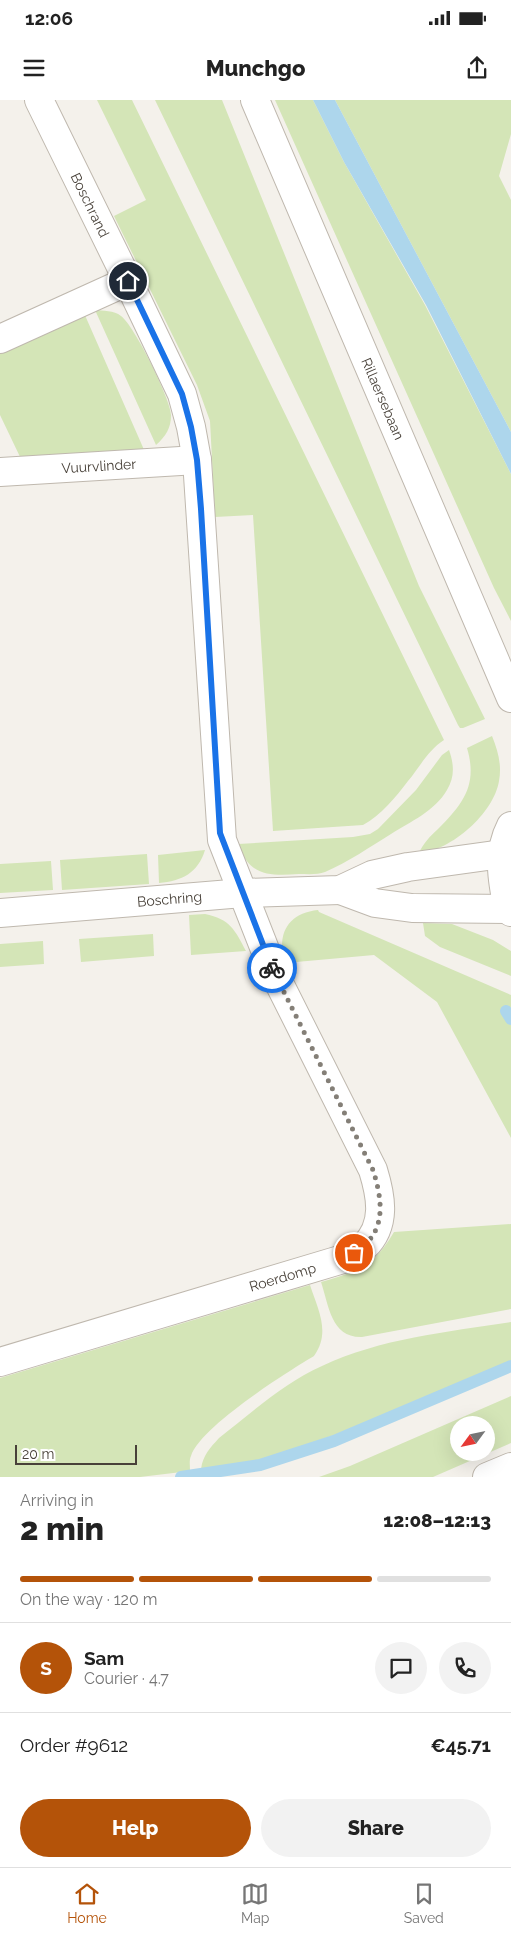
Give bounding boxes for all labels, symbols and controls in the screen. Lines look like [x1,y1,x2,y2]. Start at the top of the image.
text: 12:06 [25,7,73,29]
icon: menu [20,54,48,82]
icon: share [463,54,491,82]
text: Munchgo [206,55,305,81]
street label: Boschrand [68,170,112,240]
pin [107,260,149,302]
icon: home [114,267,142,295]
street label: Rillaersebaan [358,355,407,442]
street label: Vuurvlinder [61,456,137,476]
street label: Boschring [136,888,203,910]
courier [247,943,297,993]
icon: bike [258,954,286,982]
pin [333,1232,375,1274]
icon: bag [340,1239,368,1267]
street label: Roerdomp [247,1260,318,1295]
north arrow [450,1416,495,1461]
map controls [450,1416,495,1461]
scale bar [15,1442,138,1465]
text: 20 m [22,1446,54,1462]
text: Arriving in [20,1491,94,1510]
text: 12:08–12:13 [383,1509,491,1531]
text: 2 min [20,1510,104,1547]
text: On the way · 120 m [20,1590,158,1609]
button: chat [375,1642,427,1694]
button: phone [439,1642,491,1694]
text: Sam [84,1647,124,1669]
text: S [40,1657,52,1679]
text: Courier · 4.7 [84,1669,169,1688]
text: Order #9612 [20,1734,128,1756]
text: €45.71 [431,1734,491,1756]
button: Help [20,1799,251,1857]
button: Share [261,1799,491,1857]
tab: Home [67,1880,107,1926]
tab: Map [241,1880,270,1926]
tab: Saved [404,1880,444,1926]

